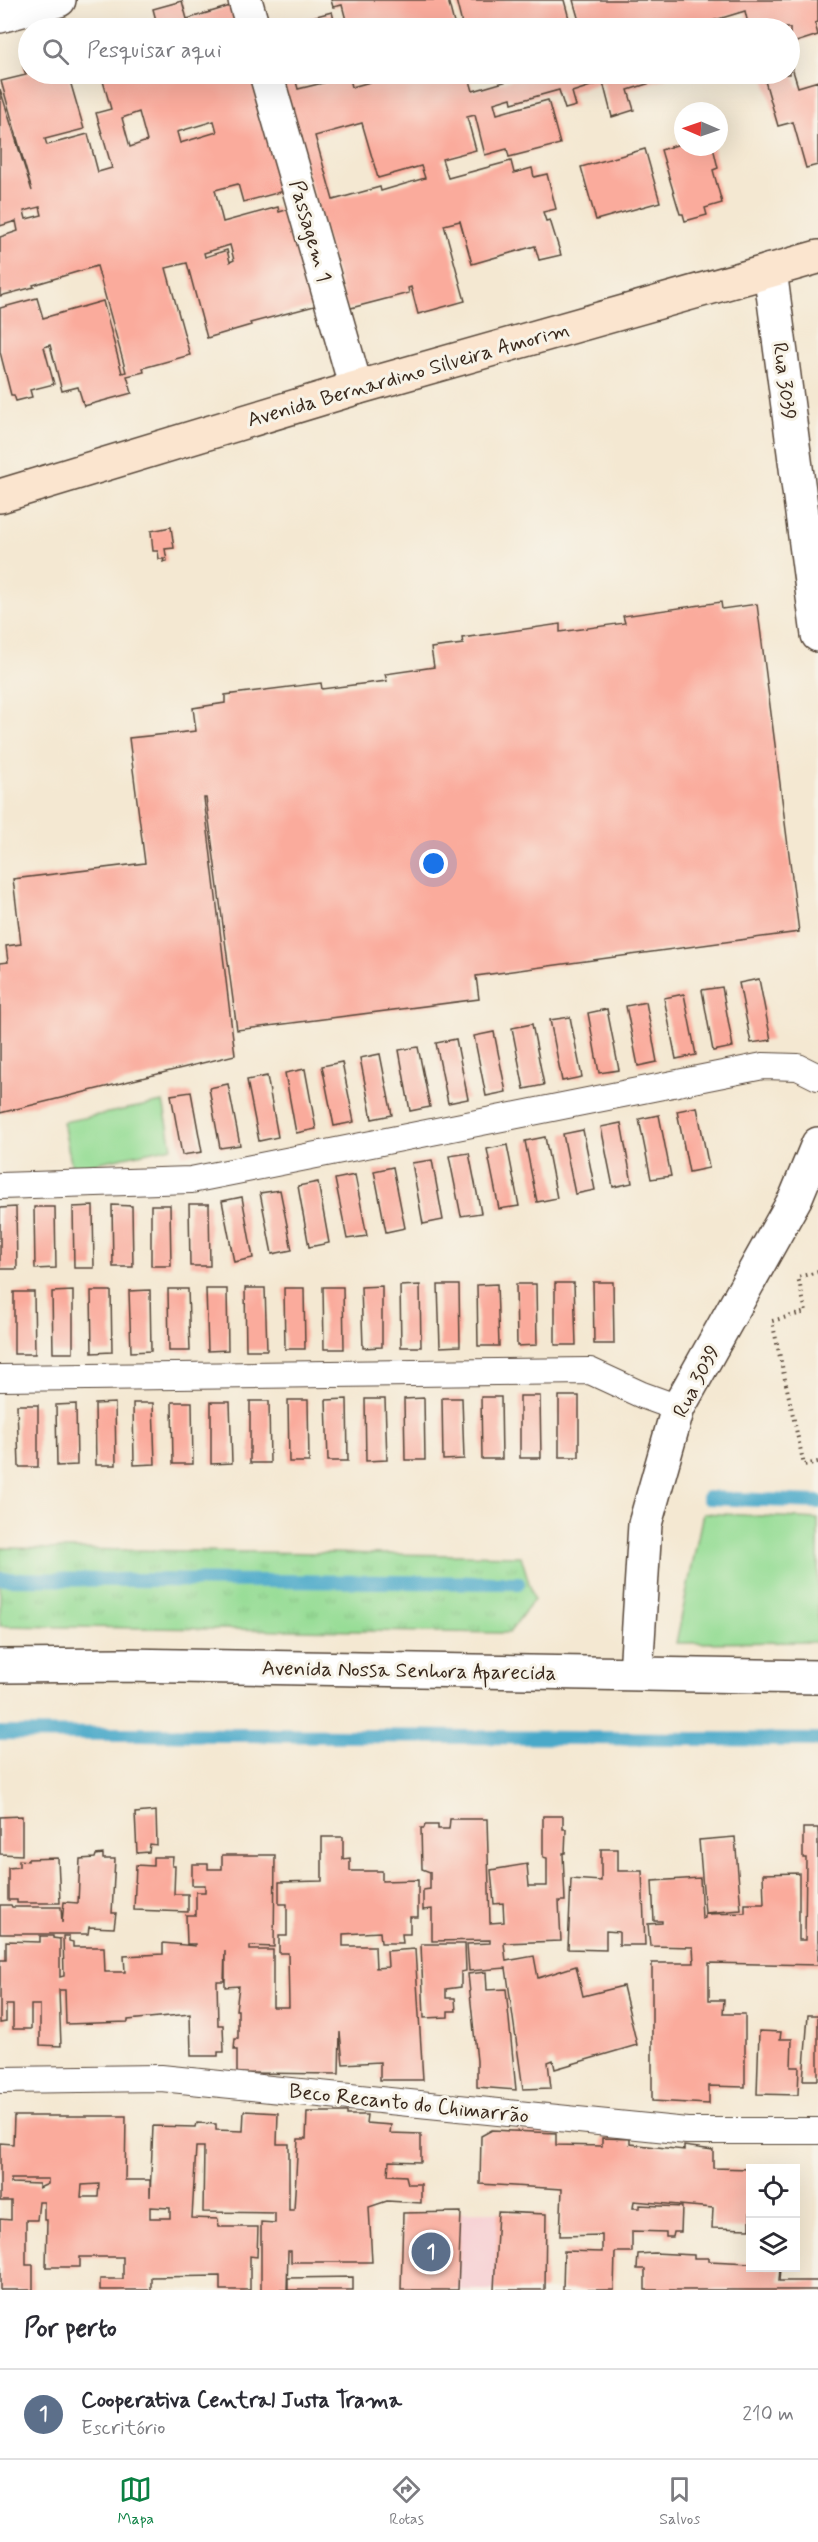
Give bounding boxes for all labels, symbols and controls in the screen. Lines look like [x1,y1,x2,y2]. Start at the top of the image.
search box [18,18,800,84]
icon: search [39,35,72,68]
text: Pesquisar aqui [87,37,222,65]
north arrow [674,102,728,156]
street label: Passagem 1 [282,177,338,285]
street label: Avenida Bernardino Silveira Amorim [244,316,573,434]
street label: Rua 3039 [765,341,803,422]
your location [419,849,448,878]
street label: Rua 3039 [667,1340,727,1423]
street label: Avenida Nossa Senhora Aparecida [261,1654,557,1689]
street label: Beco Recanto do Chimarrão [288,2077,530,2131]
map controls [746,2164,800,2272]
button: locate [746,2164,800,2218]
button: layers [746,2218,800,2272]
pin: 1 [412,2230,450,2274]
text: Por perto [24,2312,117,2346]
text: Cooperativa Central Justa Trama [81,2387,402,2415]
text: 1 [39,2401,48,2428]
text: 210 m [742,2401,794,2428]
text: Escritório [81,2415,165,2442]
tab: Mapa [118,2473,154,2530]
tab: Rotas [389,2473,424,2530]
tab: Salvos [659,2473,700,2530]

